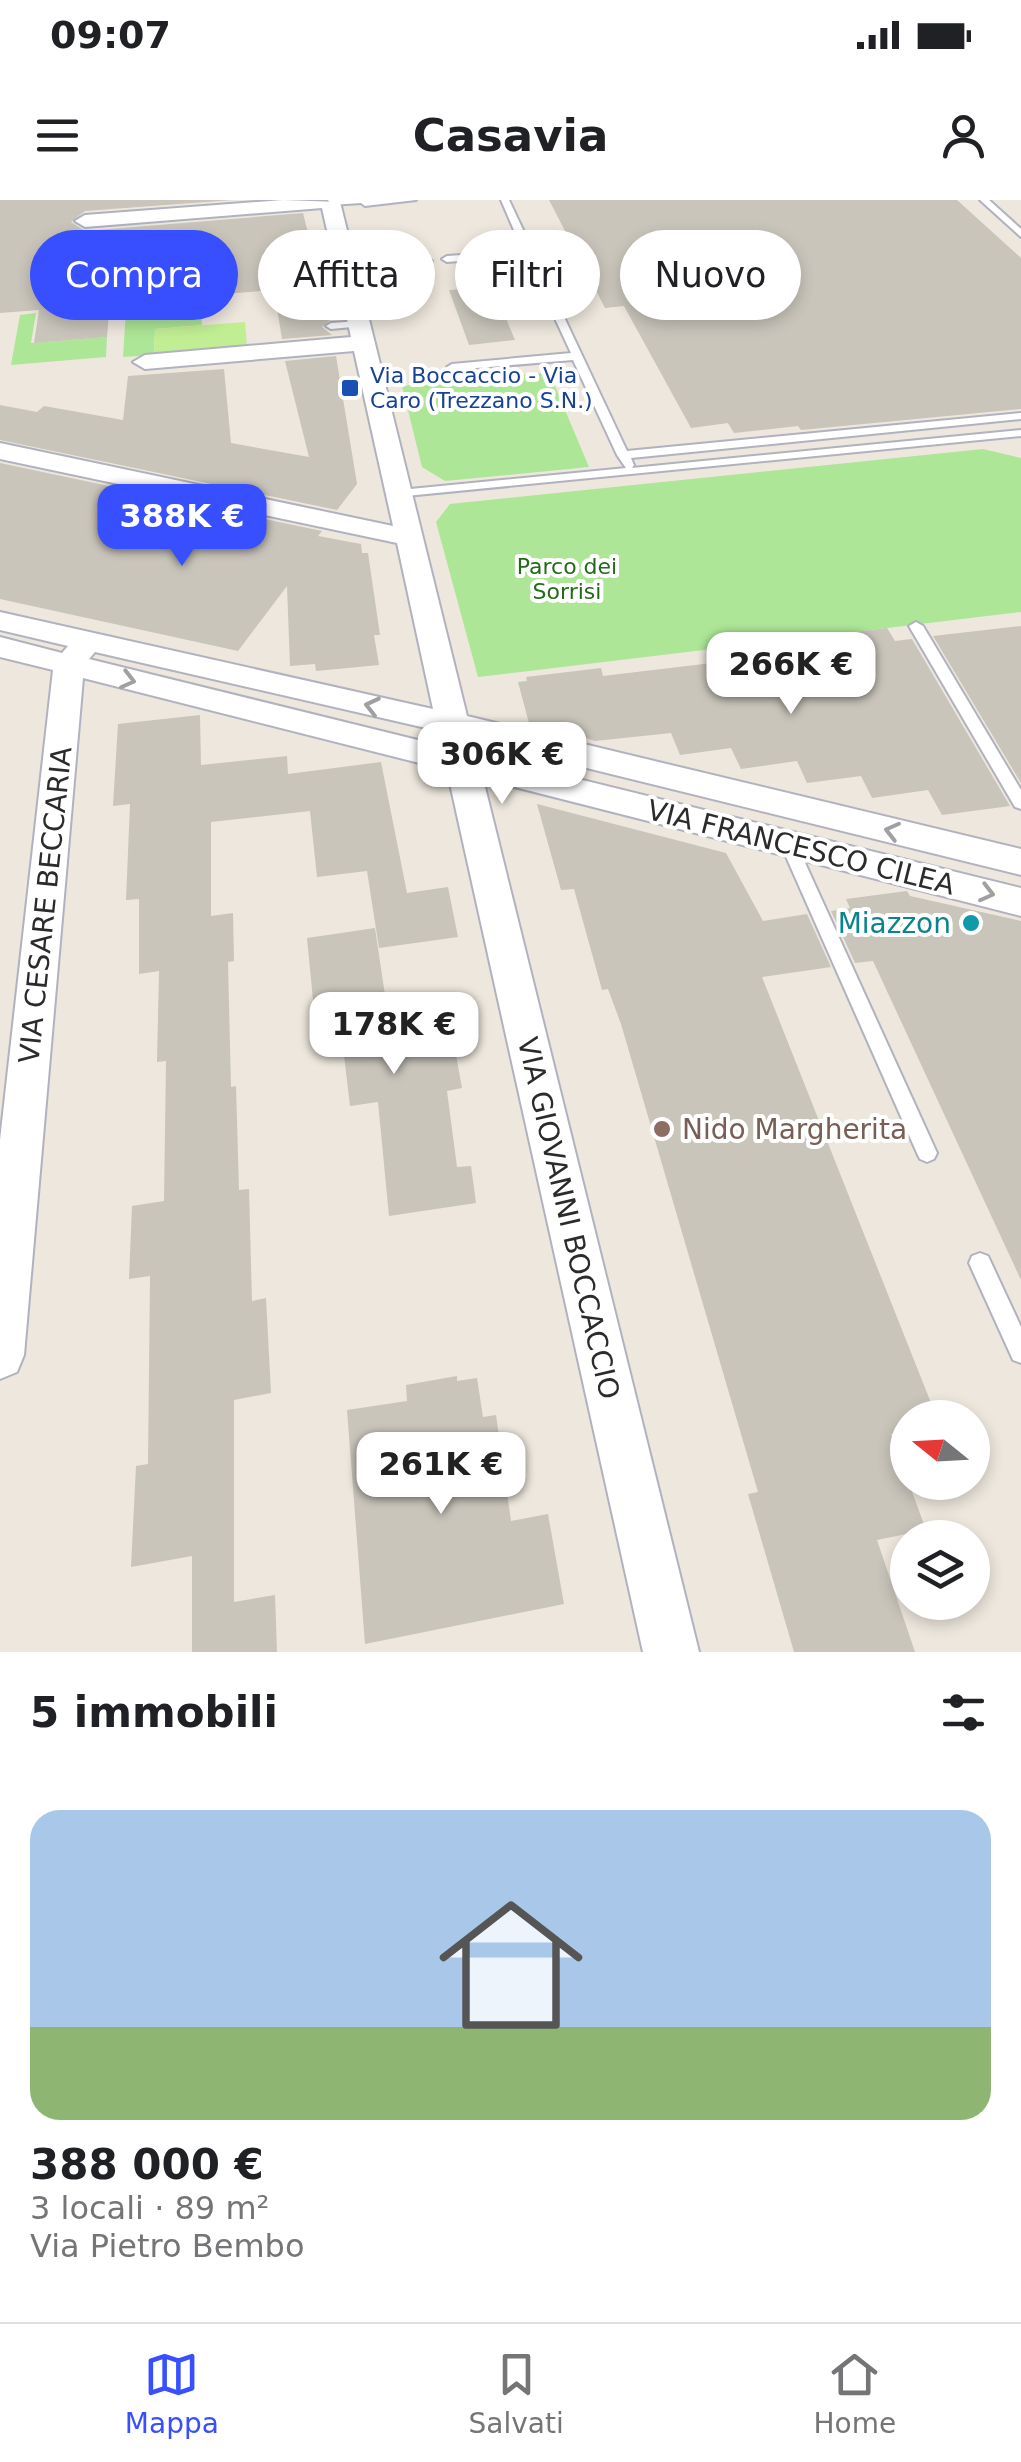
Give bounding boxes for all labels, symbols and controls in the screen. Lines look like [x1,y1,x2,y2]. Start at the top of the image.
text: 09:07 [50,13,171,57]
icon: menu [30,108,85,163]
icon: person [936,108,991,163]
text: Casavia [413,109,608,162]
chip: Compra [30,230,238,320]
chip: Affitta [258,230,435,320]
chip: Filtri [455,230,600,320]
chip: Nuovo [620,230,801,320]
place label: Via Boccaccio - Via Caro (Trezzano S.N.) [370,363,593,413]
marker: Via Boccaccio - Via Caro (Trezzano S.N.) [339,377,361,399]
pin: 388K € [101,484,263,569]
text: 388K € [120,497,245,535]
park label: Parco dei Sorrisi [517,554,617,604]
pin: 266K € [710,632,872,717]
text: 266K € [729,645,854,683]
one-way arrow [119,668,136,689]
one-way arrow [364,697,381,718]
pin: 306K € [421,722,583,807]
text: 306K € [440,735,565,773]
street label: VIA CESARE BECCARIA [12,745,79,1065]
street label: VIA FRANCESCO CILEA [644,793,958,902]
one-way arrow [884,822,901,843]
one-way arrow [978,882,995,903]
place label: Miazzon [838,907,951,940]
marker: Miazzon [960,912,982,934]
pin: 178K € [313,992,475,1077]
text: 178K € [332,1005,457,1043]
street label: VIA GIOVANNI BOCCACCIO [511,1034,626,1402]
place label: Nido Margherita [682,1113,907,1146]
marker: Nido Margherita [651,1118,673,1140]
north arrow [890,1400,990,1500]
map controls [890,1400,990,1620]
pin: 261K € [360,1432,522,1517]
text: 261K € [379,1445,504,1483]
button: layers [890,1520,990,1620]
icon: filters [936,1685,991,1740]
text: 5 immobili [30,1688,278,1737]
icon: home [421,1875,601,2055]
text: 388 000 € [30,2140,264,2189]
text: 3 locali · 89 m² [30,2189,269,2227]
text: Via Pietro Bembo [30,2227,304,2265]
tab: Mappa [125,2347,219,2440]
tab: Salvati [469,2347,564,2440]
tab: Home [813,2347,896,2440]

